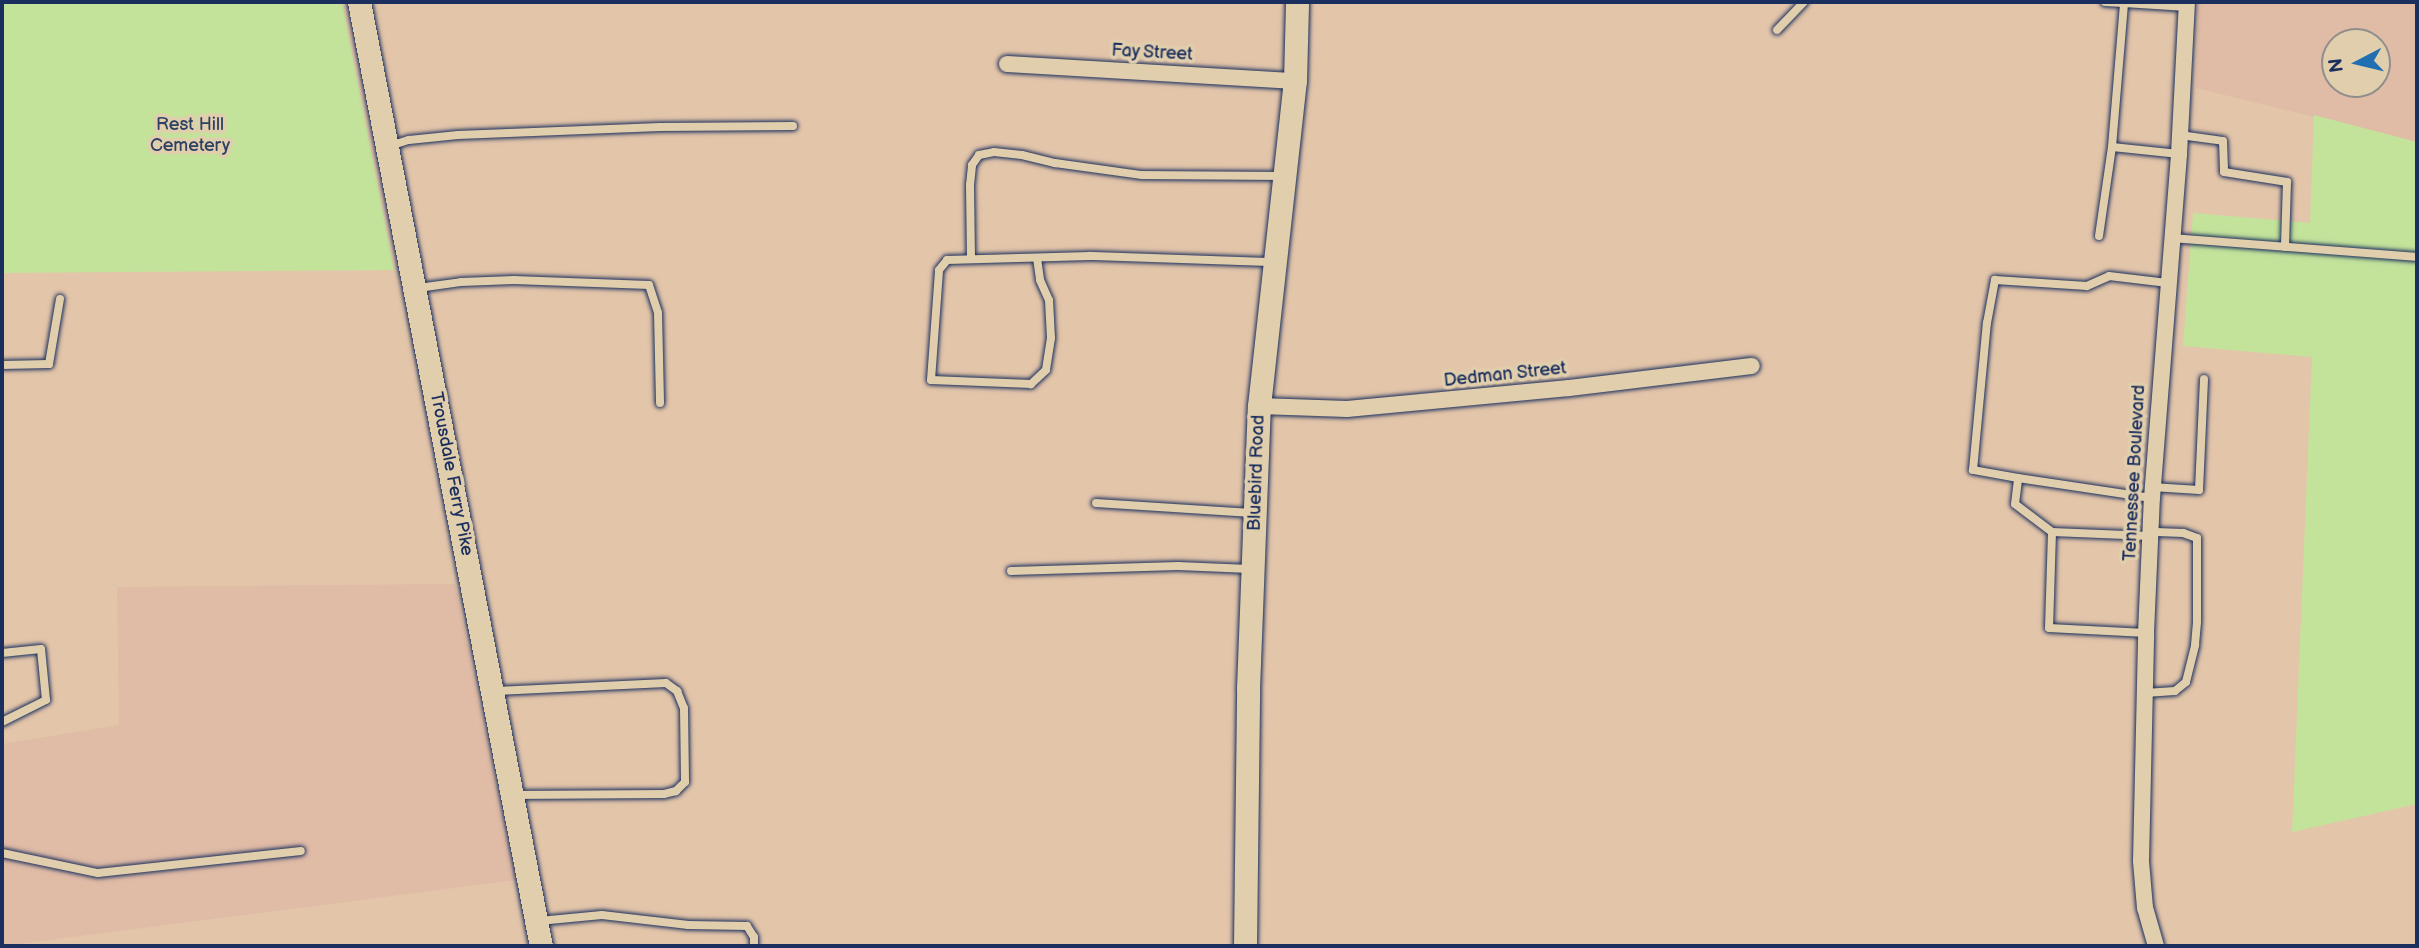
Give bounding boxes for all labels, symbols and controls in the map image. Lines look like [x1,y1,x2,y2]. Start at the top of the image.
north arrow [2321,28,2391,98]
street label: Fay Street [1110,40,1194,66]
text: N [2324,57,2349,74]
park label: Rest Hill Cemetery [150,115,230,158]
street label: Dedman Street [1443,358,1567,392]
street label: Tennessee Boulevard [2120,384,2150,562]
street label: Trousdale Ferry Pike [424,390,478,558]
street label: Bluebird Road [1244,415,1270,531]

